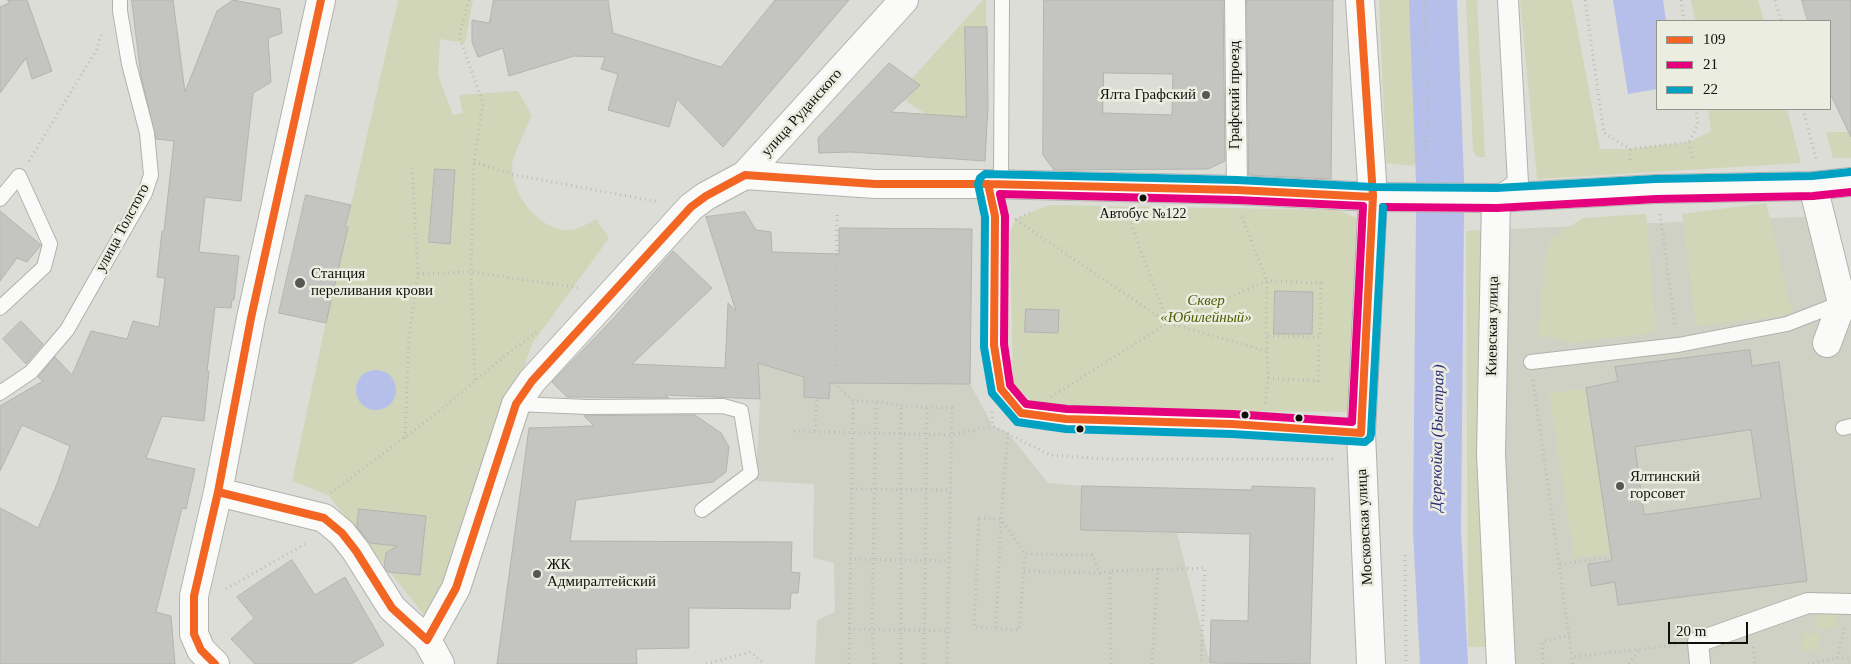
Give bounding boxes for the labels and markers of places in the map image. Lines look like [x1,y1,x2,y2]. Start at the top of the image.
place label: Ялта Графский [1100,86,1196,104]
marker: Ялта Графский [1200,89,1212,101]
marker: Автобус №122 [1138,193,1148,203]
place label: Автобус №122 [1100,206,1186,222]
place label: Станция переливания крови [311,265,433,300]
marker: Станция переливания крови [293,276,307,290]
unlabelled marker [1240,410,1250,420]
unlabelled marker [1294,413,1304,423]
unlabelled marker [1075,424,1085,434]
place label: Ялтинский горсовет [1630,468,1700,503]
marker: Ялтинский горсовет [1614,480,1626,492]
place label: ЖК Адмиралтейский [547,556,656,591]
marker: ЖК Адмиралтейский [531,568,543,580]

